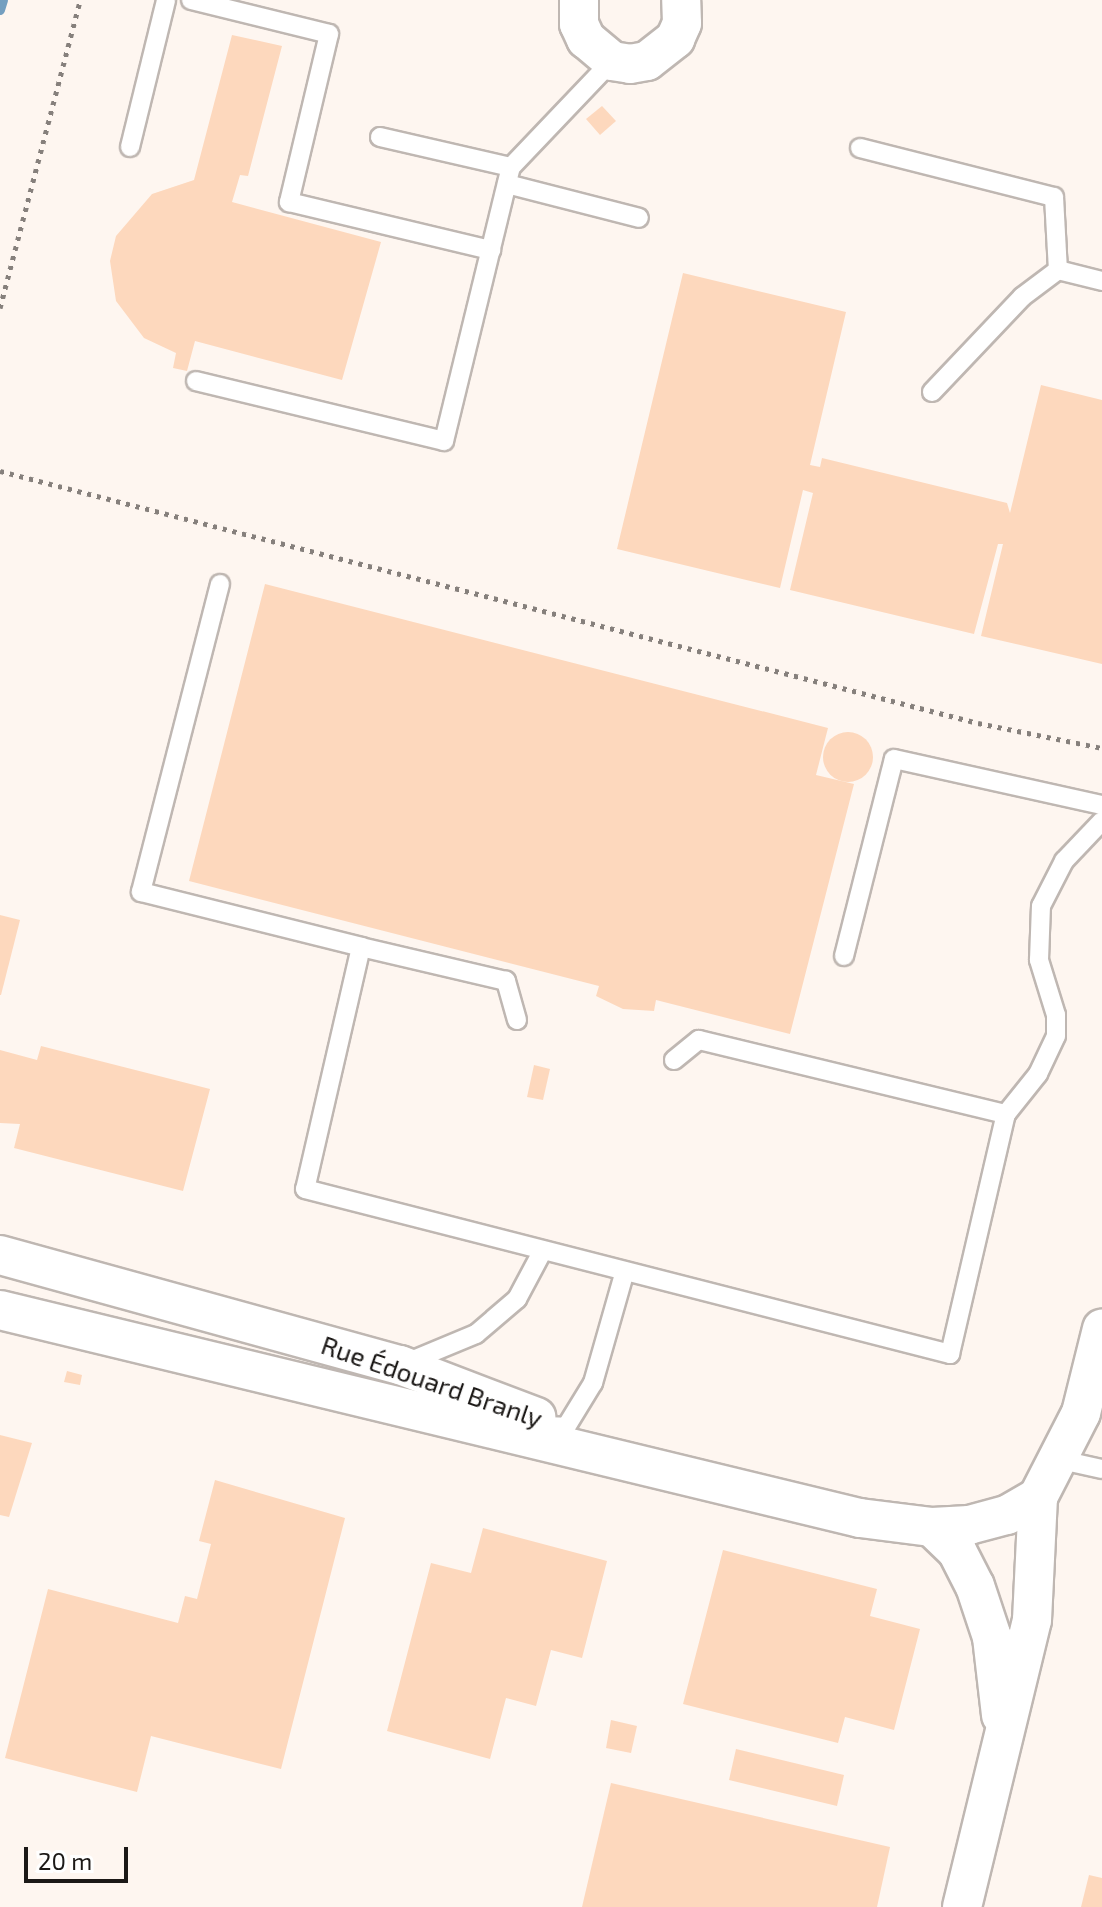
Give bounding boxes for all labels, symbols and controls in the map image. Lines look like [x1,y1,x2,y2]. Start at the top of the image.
street label: Rue Édouard Branly [317,1329,547,1433]
scale bar [28,1831,132,1881]
text: 20 m [38,1846,92,1875]

